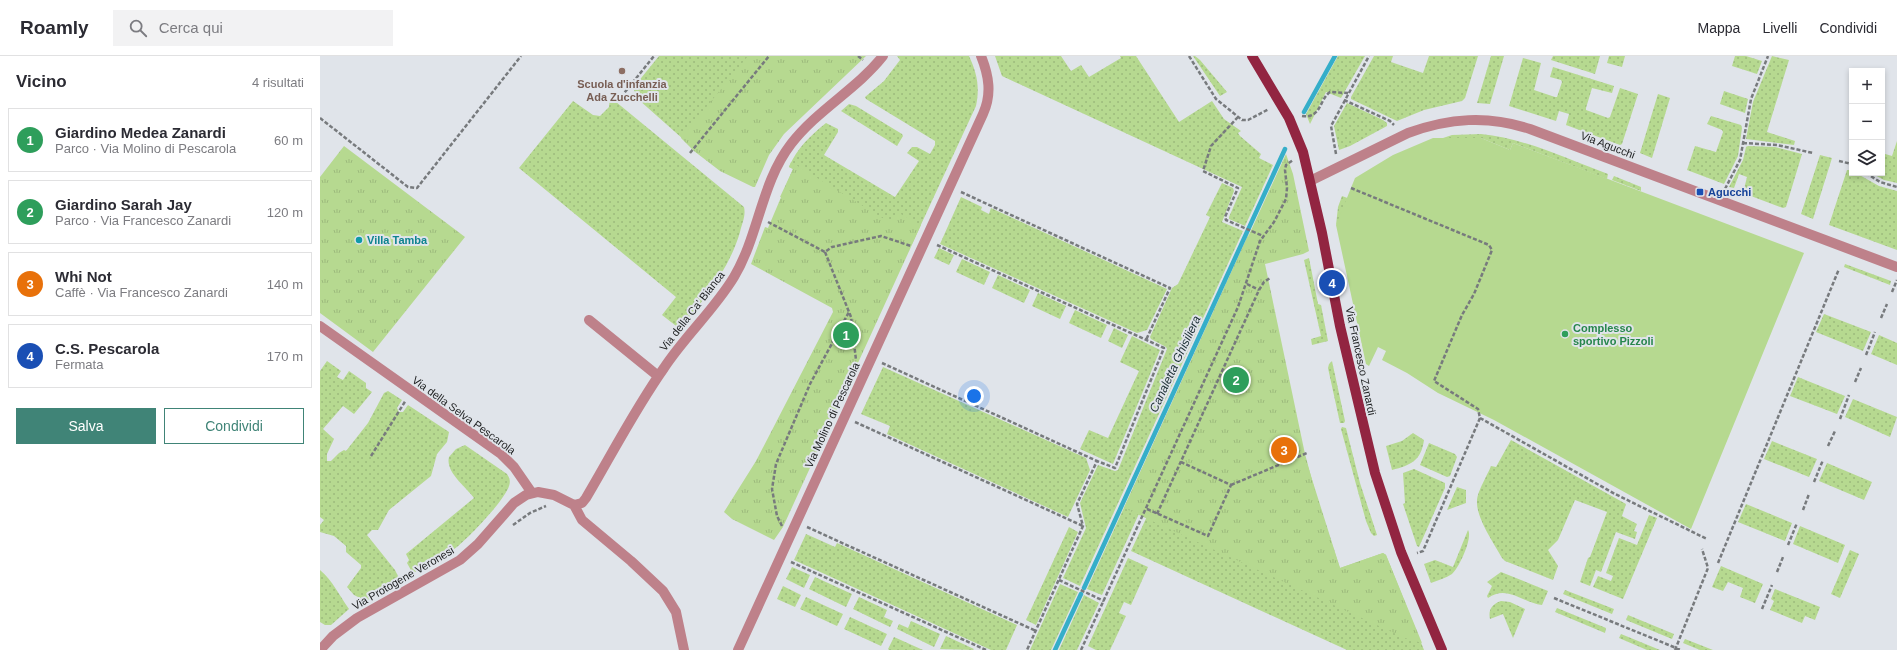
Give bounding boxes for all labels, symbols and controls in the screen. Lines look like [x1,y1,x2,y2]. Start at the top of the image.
search box [113,10,393,46]
text: Roamly [20,17,89,38]
icon: search [127,17,149,39]
text: Cerca qui [159,19,223,36]
text: Mappa [1698,20,1740,36]
text: Livelli [1762,20,1797,36]
text: Condividi [1819,20,1877,36]
marker: Scuola d'infanzia Ada Zucchelli [617,66,627,76]
map controls [1849,68,1885,176]
button: + [1849,68,1885,104]
text: Vicino [16,72,67,91]
text: 4 risultati [252,75,304,90]
place label: Scuola d'infanzia Ada Zucchelli [577,78,668,103]
button: − [1849,104,1885,140]
text: Giardino Medea Zanardi [55,124,226,141]
street label: Via Agucchi [1579,129,1637,161]
text: 1 [26,133,34,148]
text: 60 m [274,133,303,148]
button: layers [1849,140,1885,176]
text: Parco · Via Molino di Pescarola [55,141,236,156]
place label: Agucchi [1708,186,1751,198]
marker: Agucchi [1695,187,1705,197]
text: Giardino Sarah Jay [55,196,192,213]
text: 2 [26,205,34,220]
text: 120 m [267,205,303,220]
text: Parco · Via Francesco Zanardi [55,213,231,228]
place label: Villa Tamba [367,234,428,246]
marker: Villa Tamba [354,235,364,245]
text: Whi Not [55,268,112,285]
street label: Via della Ca' Bianca [657,268,727,353]
pin: 4 [1319,268,1345,298]
text: 3 [26,277,34,292]
text: 140 m [267,277,303,292]
text: Caffè · Via Francesco Zanardi [55,285,228,300]
street label: Via Francesco Zanardi [1344,306,1378,416]
water label: Canaletta Ghisiliera [1147,313,1204,414]
pin: 1 [833,320,859,350]
place label: Complesso sportivo Pizzoli [1573,322,1654,347]
marker: Complesso sportivo Pizzoli [1560,329,1570,339]
text: C.S. Pescarola [55,340,159,357]
text: 4 [26,349,34,364]
text: 170 m [267,349,303,364]
text: Fermata [55,357,103,372]
street label: Via Molino di Pescarola [802,360,862,470]
pin: 2 [1223,365,1249,395]
street label: Via della Selva Pescarola [410,374,519,457]
your location [964,386,984,406]
button: Salva [16,408,156,444]
button: Condividi [164,408,304,444]
pin: 3 [1271,435,1297,465]
street label: Via Protogene Veronesi [350,544,456,612]

